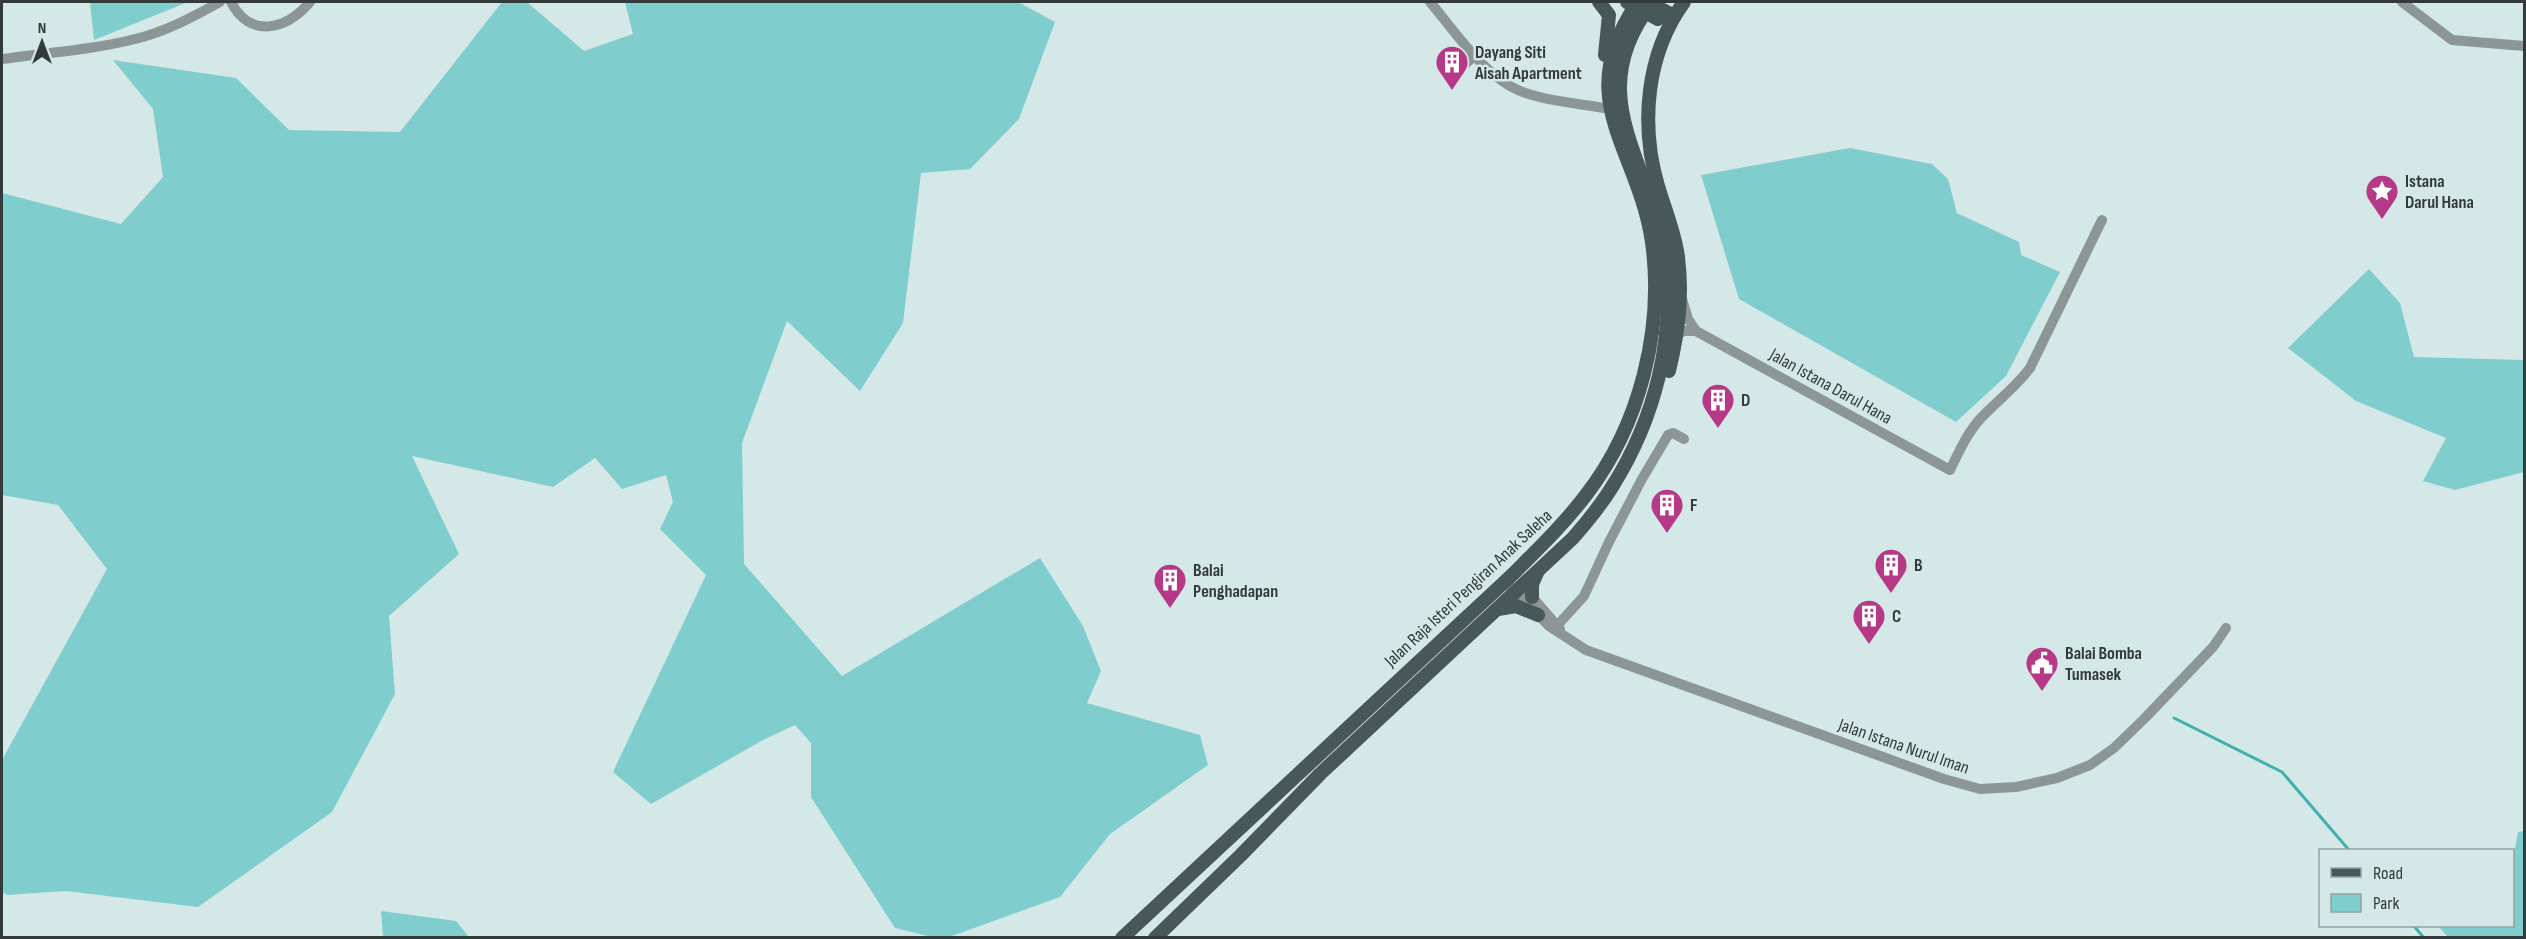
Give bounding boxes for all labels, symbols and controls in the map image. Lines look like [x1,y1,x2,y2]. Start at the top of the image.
north arrow [12,12,72,72]
text: N [38,19,46,38]
place label: Dayang Siti Aisah Apartment [1474,42,1582,84]
building icon: Dayang Siti Aisah Apartment [1434,44,1470,91]
place label: Istana Darul Hana [2405,171,2474,213]
place icon: Istana Darul Hana [2364,173,2400,220]
street label: Jalan Istana Darul Hana [1765,344,1896,429]
building icon: D [1700,382,1736,429]
place label: D [1741,390,1750,411]
building icon: F [1649,487,1685,534]
place label: F [1690,495,1698,516]
street label: Jalan Raja Isteri Pengiran Anak Saleha [1380,505,1556,672]
building icon: B [1873,547,1909,594]
place label: B [1914,555,1923,576]
place label: Balai Penghadapan [1193,560,1278,602]
building icon: Balai Penghadapan [1152,562,1188,609]
building icon: C [1851,598,1887,645]
place label: C [1892,606,1901,627]
place label: Balai Bomba Tumasek [2065,643,2142,685]
public building icon: Balai Bomba Tumasek [2024,645,2060,692]
street label: Jalan Istana Nurul Iman [1835,714,1972,779]
legend [2319,849,2514,927]
text: Road [2373,863,2403,884]
text: Park [2373,893,2399,914]

